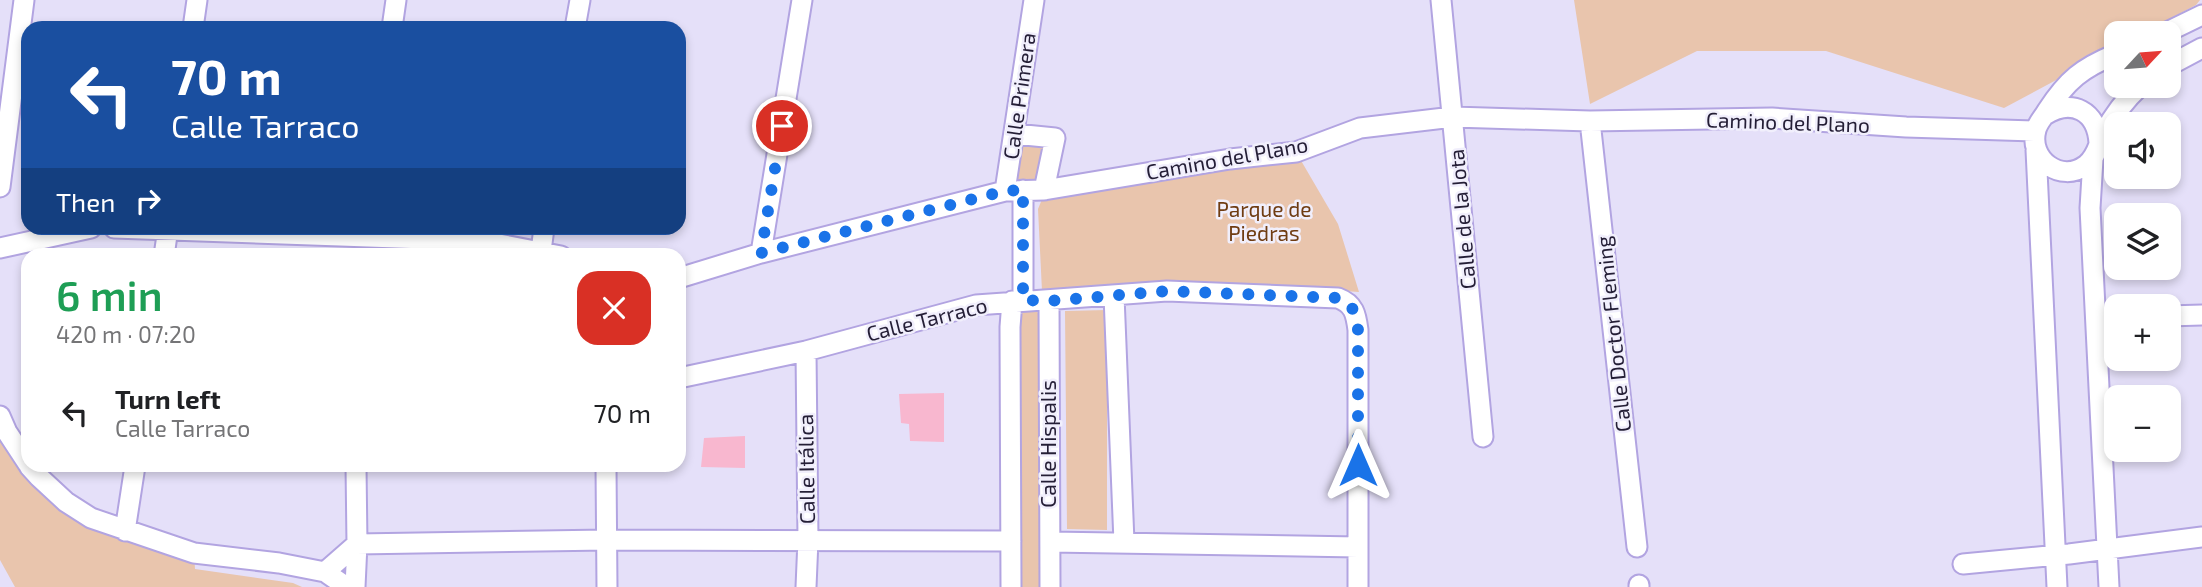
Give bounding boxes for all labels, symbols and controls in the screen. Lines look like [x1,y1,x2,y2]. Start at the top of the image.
north arrow [2104,21,2180,98]
map controls [2104,21,2181,462]
street label: Calle Primera [997,31,1040,161]
text: 70 m [171,46,282,105]
icon: left [56,49,147,140]
pin [752,96,812,156]
text: Calle Tarraco [171,106,359,144]
street label: Camino del Plano [1706,106,1870,137]
icon: arrive [763,107,801,145]
button: sound [2104,112,2181,189]
street label: Camino del Plano [1144,131,1310,184]
street label: Calle de la Jota [1443,148,1480,290]
icon: right [129,182,167,220]
text: Then [56,186,115,217]
park label: Parque de Piedras [1216,196,1312,245]
button: layers [2104,203,2181,280]
street label: Calle Doctor Fleming [1590,235,1635,433]
text: 6 min [56,269,163,319]
button: close [577,271,651,345]
street label: Calle Tarraco [864,291,990,346]
button: + [2104,294,2181,371]
text: 420 m · 07:20 [56,320,196,348]
street label: Calle Hispalis [1035,380,1060,508]
text: Turn left [115,383,221,414]
button: − [2104,385,2181,462]
icon: left [56,394,94,432]
text: 70 m [593,397,651,428]
text: Calle Tarraco [115,414,250,442]
street label: Calle Itálica [792,414,819,524]
position arrow [1321,428,1395,502]

